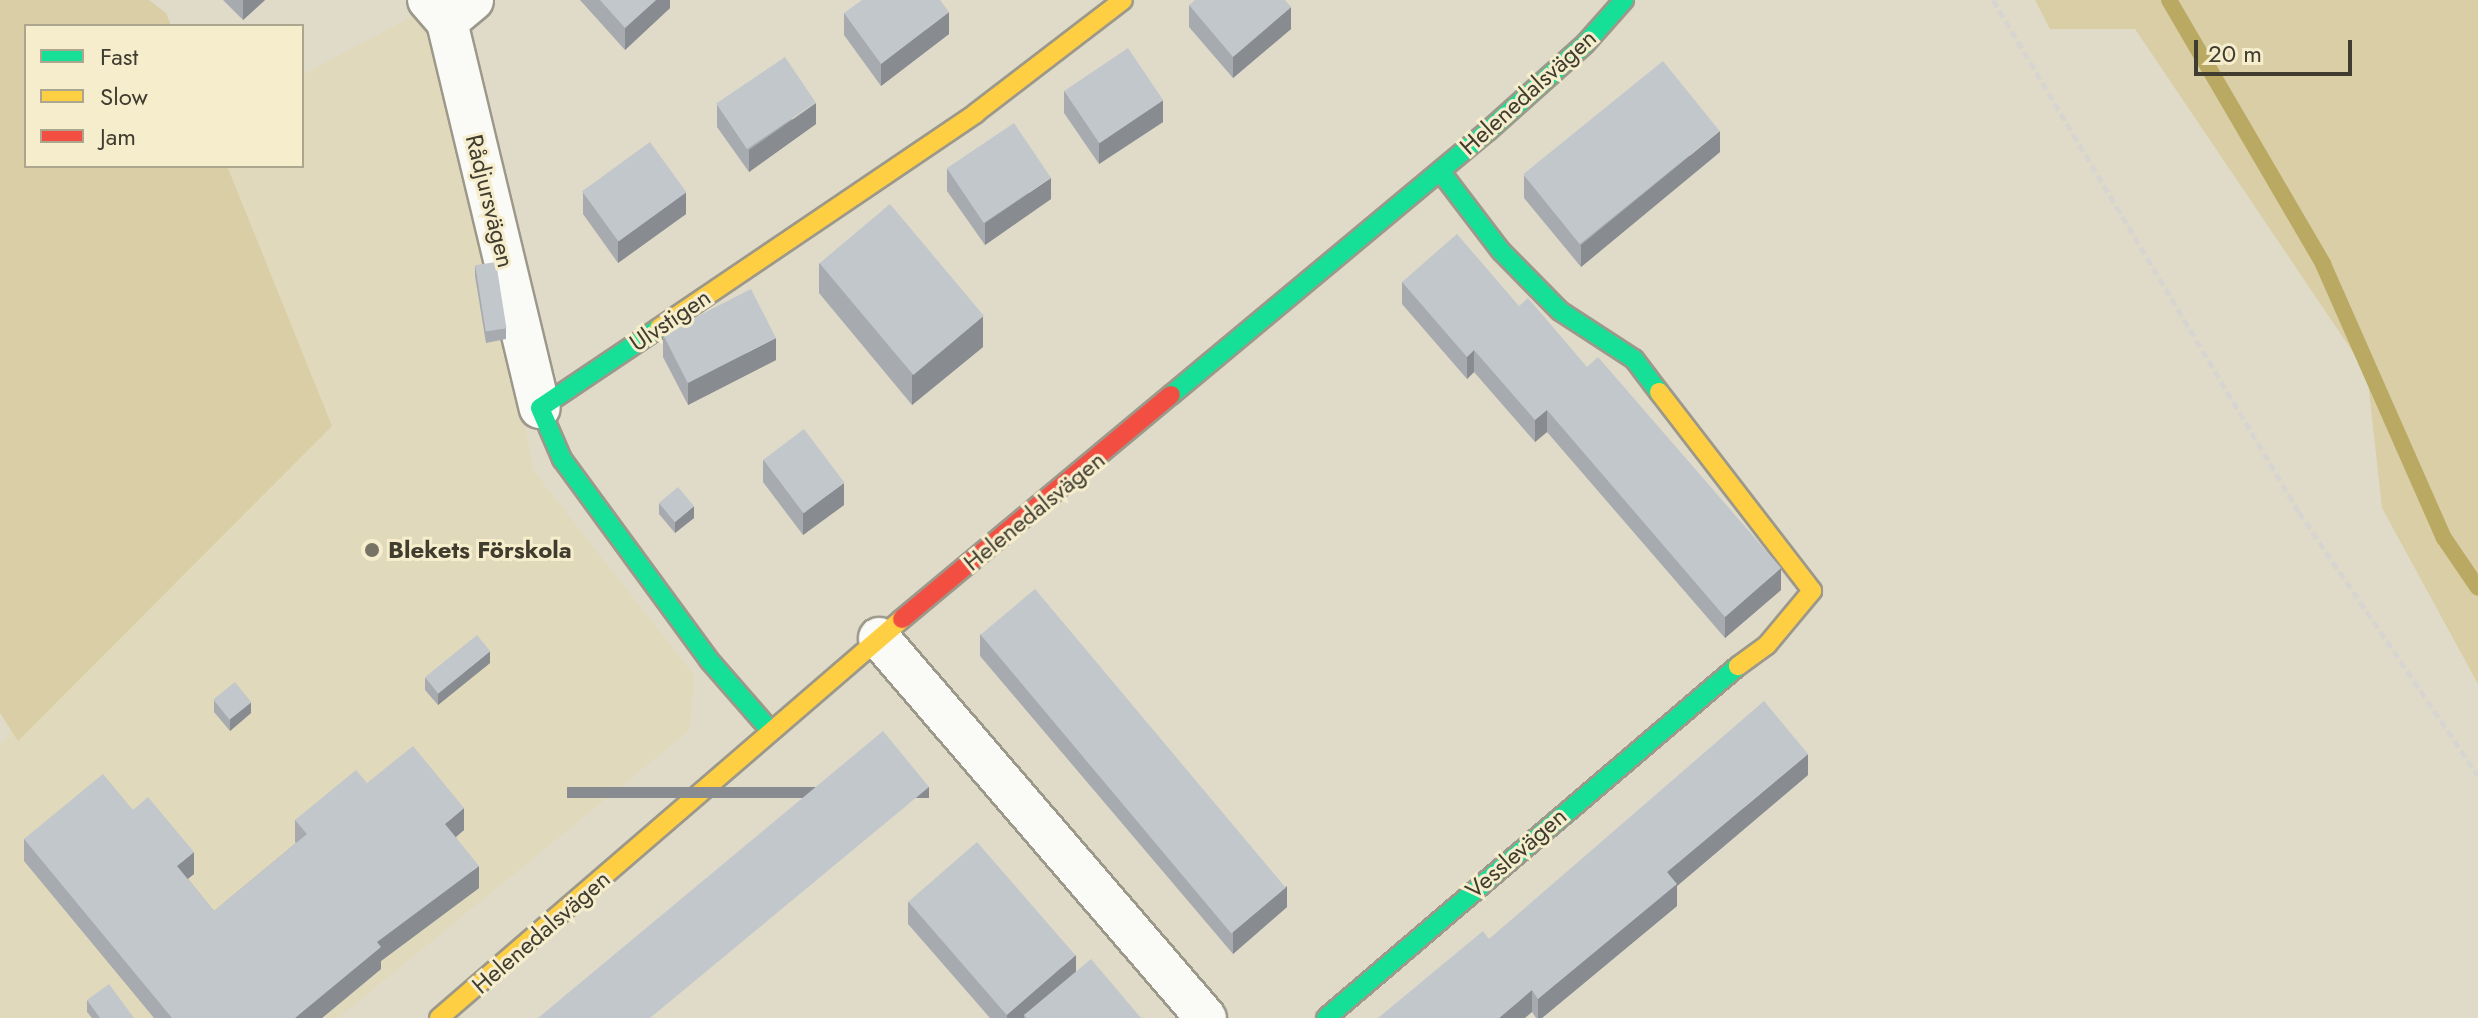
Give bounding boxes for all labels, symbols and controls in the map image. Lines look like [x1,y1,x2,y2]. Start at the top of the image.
street label: Helenedalsvägen [1454,23,1602,161]
legend [24,24,304,168]
scale bar [2198,24,2356,74]
text: 20 m [2208,36,2262,71]
text: Fast [100,39,138,74]
text: Slow [100,79,148,114]
text: Jam [100,119,136,154]
street label: Rådjursvägen [460,132,520,270]
street label: Ulvstigen [624,283,716,357]
street label: Helenedalsvägen [958,445,1110,577]
place label: Blekets Förskola [388,536,572,564]
marker: Blekets Förskola [363,541,381,559]
street label: Vesslevägen [1460,801,1572,905]
street label: Helenedalsvägen [466,864,616,1000]

